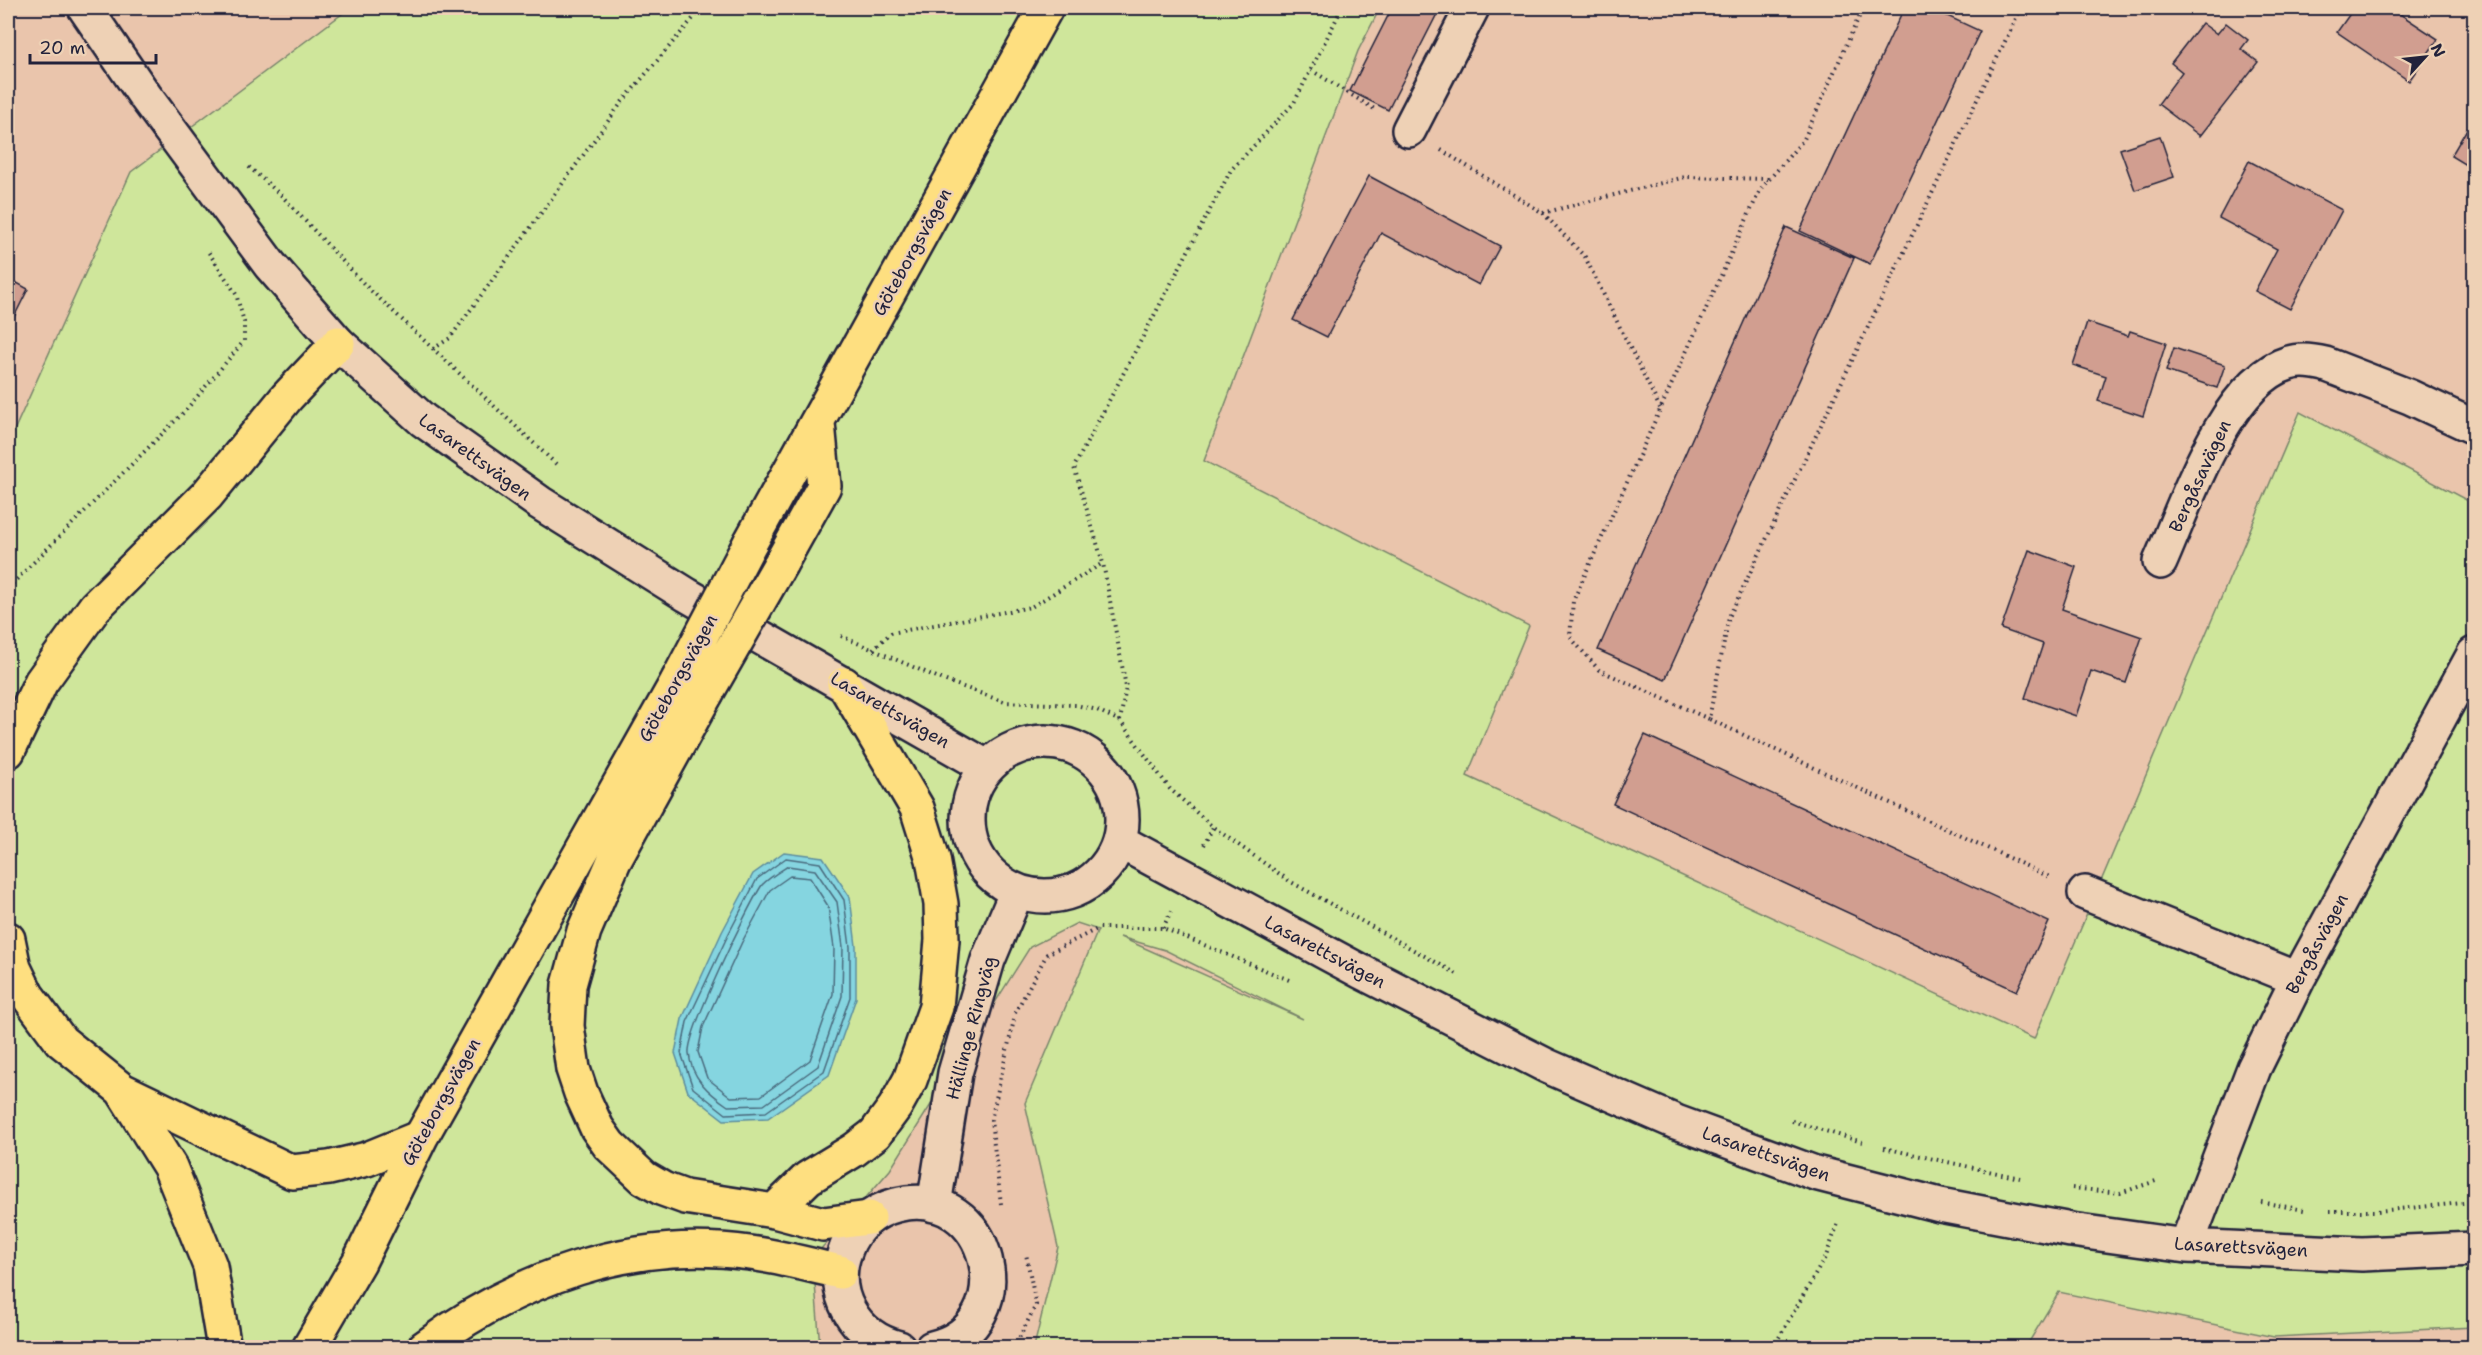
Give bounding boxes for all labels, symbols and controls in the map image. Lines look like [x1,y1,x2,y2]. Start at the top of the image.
scale bar [30,27,156,65]
north arrow [2395,27,2455,87]
text: 20 m [39,36,85,60]
text: N [2426,40,2450,61]
street label: Göteborgsvägen [867,184,957,320]
street label: Lasarettsvägen [414,408,536,506]
street label: Bergåsavägen [2163,416,2237,536]
street label: Göteborgsvägen [633,610,723,746]
street label: Lasarettsvägen [826,666,954,754]
street label: Bergåsvägen [2280,889,2354,999]
street label: Lasarettsvägen [1260,910,1390,994]
street label: Hällinge Ringväg [940,954,1002,1102]
street label: Göteborgsvägen [396,1034,486,1170]
street label: Lasarettsvägen [1699,1121,1833,1187]
street label: Lasarettsvägen [2173,1232,2309,1262]

